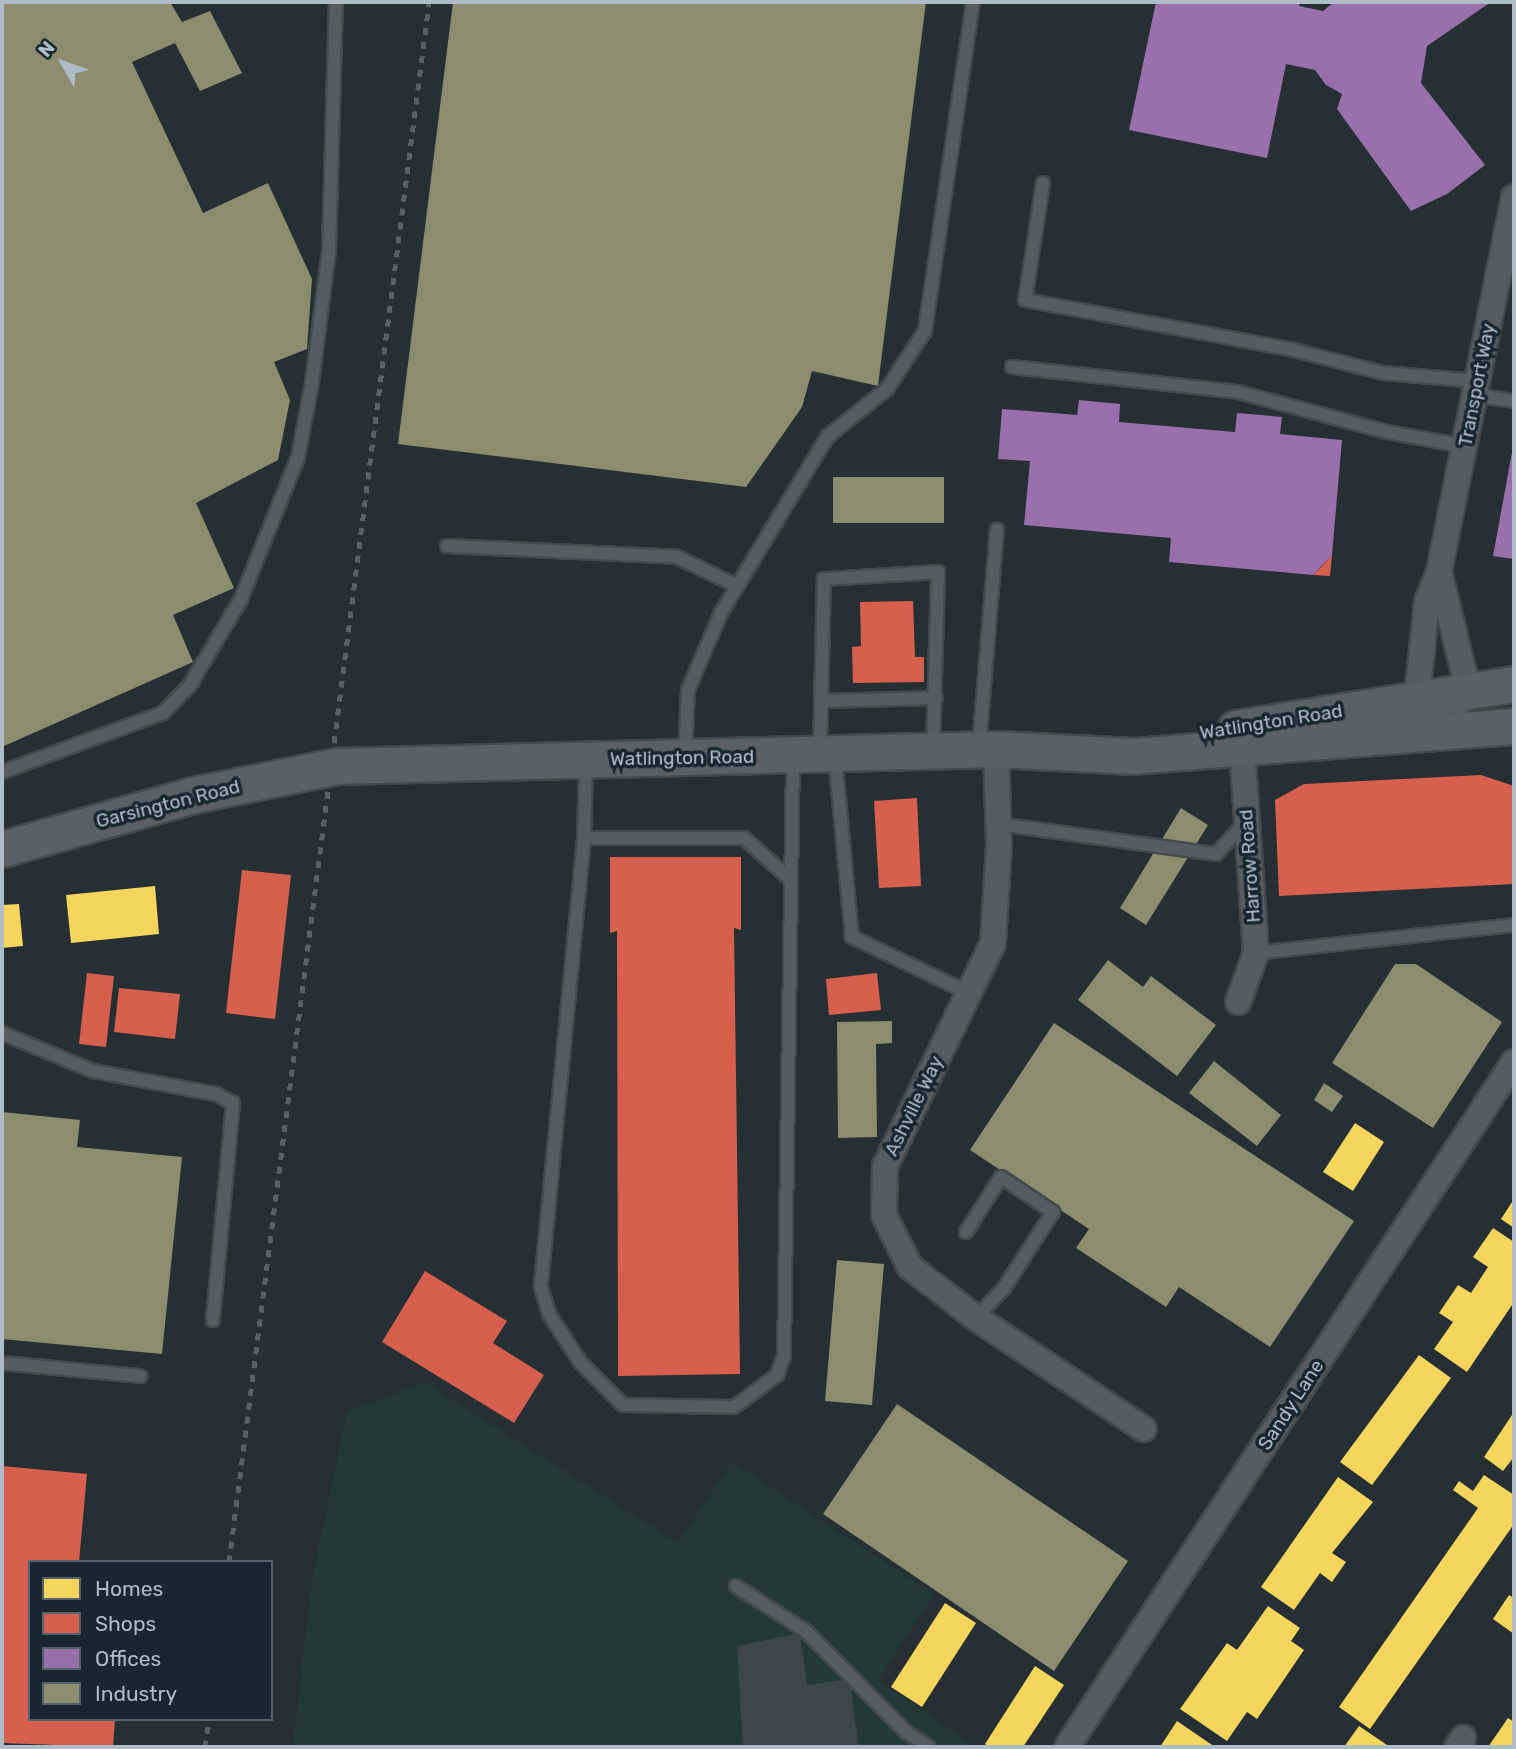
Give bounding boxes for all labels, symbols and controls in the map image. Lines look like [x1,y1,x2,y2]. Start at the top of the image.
north arrow [28,28,98,98]
text: N [33,37,60,62]
street label: Transport Way [1454,321,1500,449]
street label: Watlington Road [1198,699,1344,745]
street label: Watlington Road [610,745,754,771]
street label: Garsington Road [94,775,242,833]
street label: Harrow Road [1235,808,1265,924]
street label: Ashville Way [880,1052,948,1160]
street label: Sandy Lane [1253,1355,1329,1455]
legend [28,1560,273,1721]
text: Homes [95,1576,163,1601]
text: Shops [95,1611,156,1636]
text: Offices [95,1646,161,1671]
text: Industry [95,1681,177,1706]

